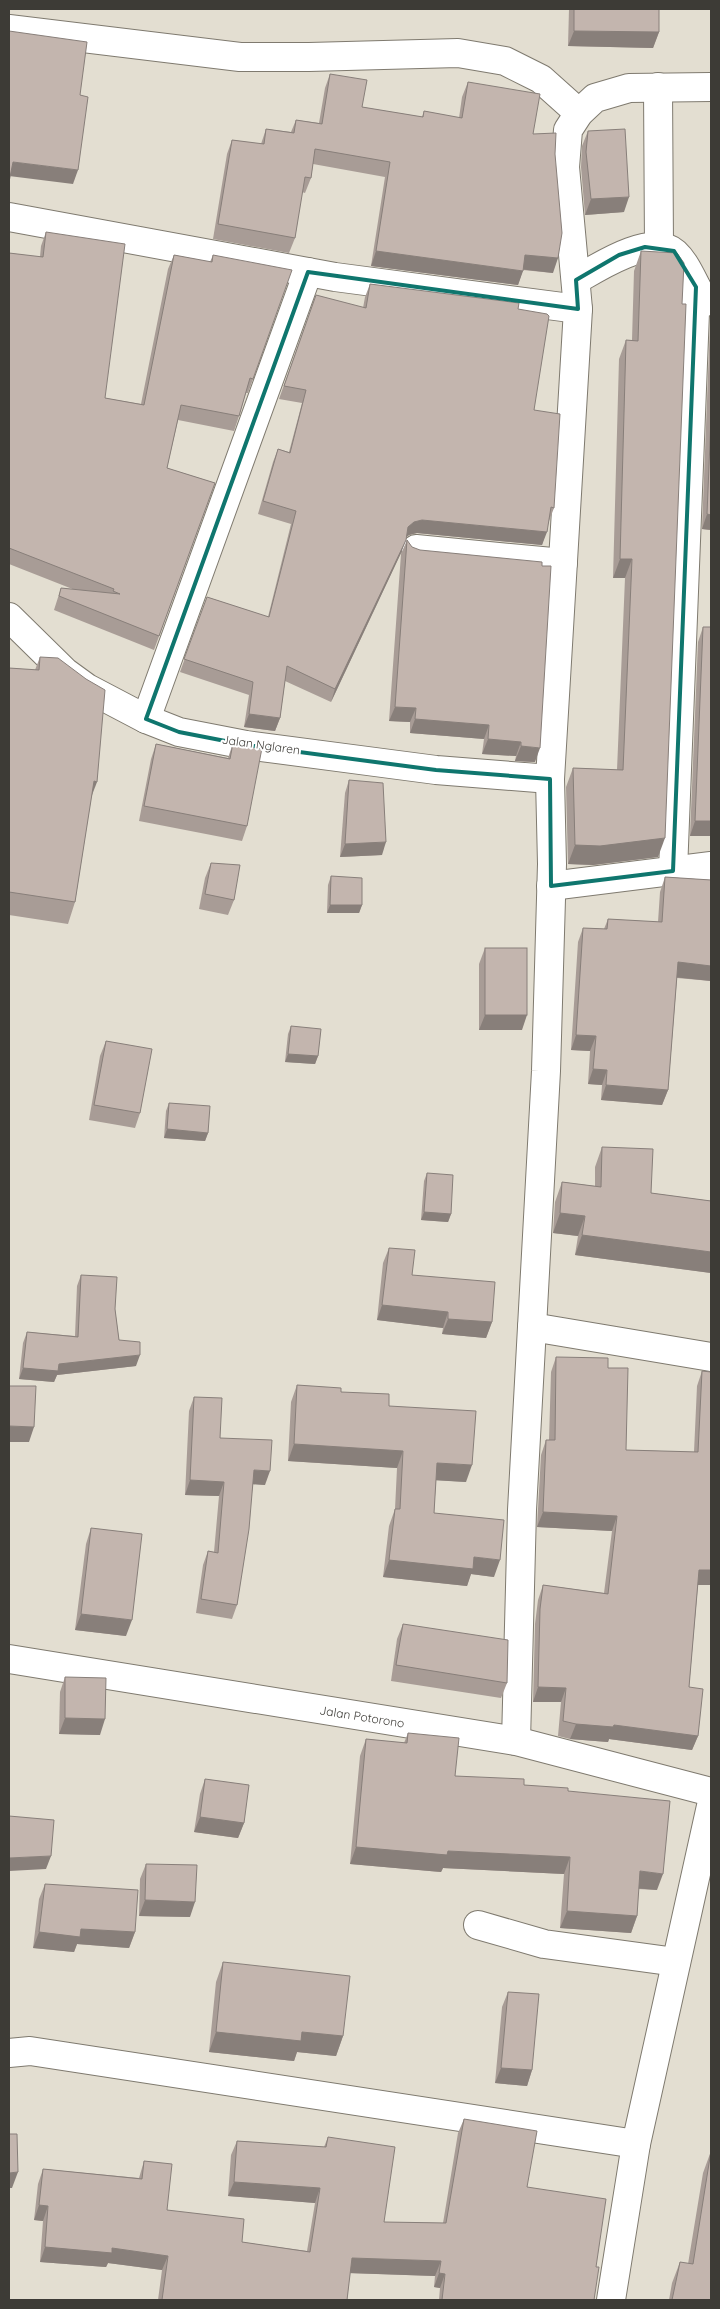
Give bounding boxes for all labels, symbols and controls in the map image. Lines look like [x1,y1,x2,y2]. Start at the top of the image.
street label: Jalan Nglaren [221,732,301,757]
street label: Jalan Potorono [319,1702,406,1731]

